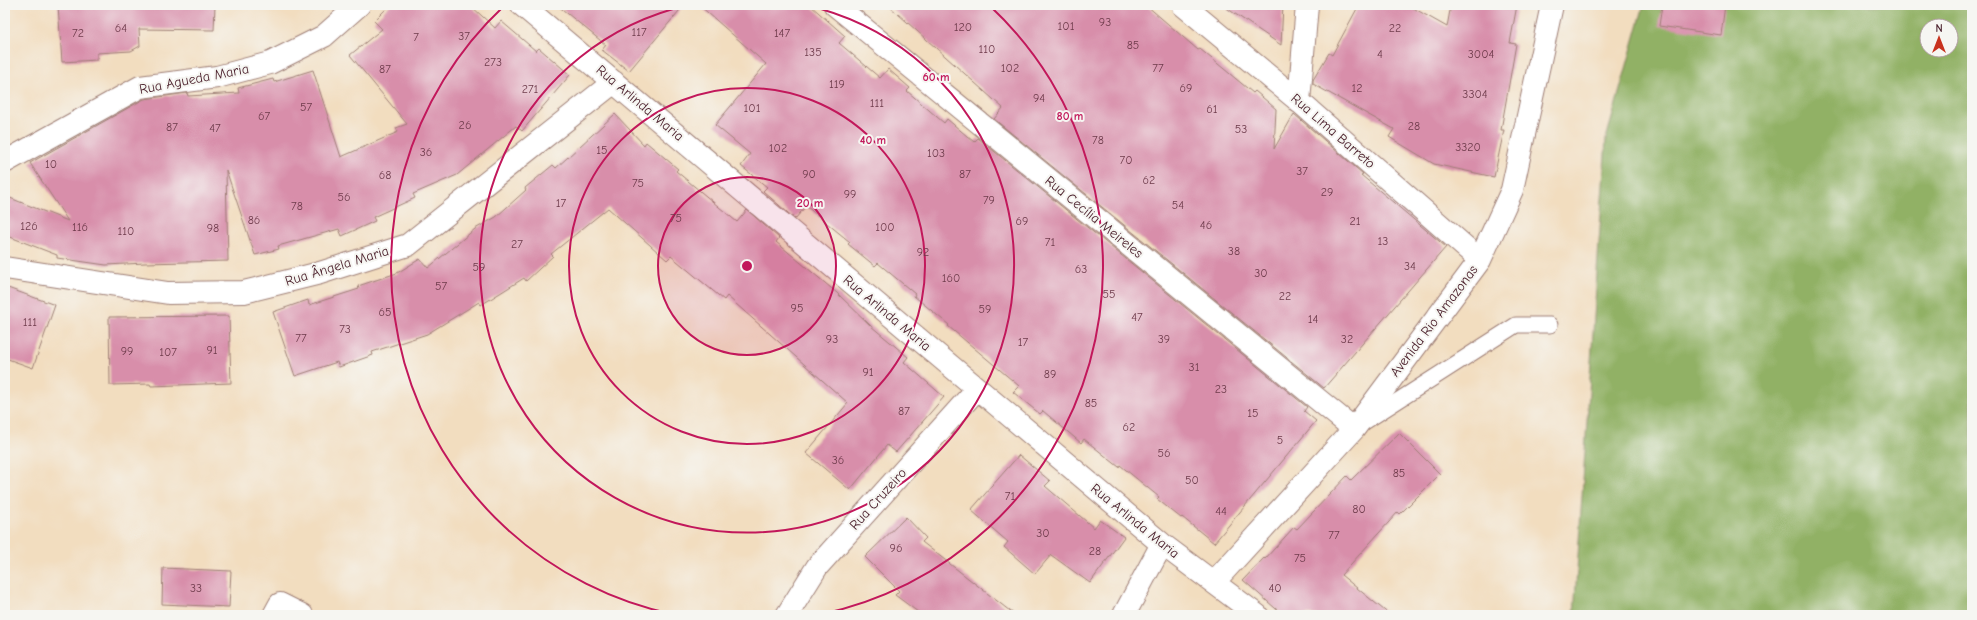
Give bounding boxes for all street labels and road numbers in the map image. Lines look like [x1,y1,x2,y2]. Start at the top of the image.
street label: Rua Agueda Maria [138,60,250,98]
street label: Rua Arlinda Maria [593,61,687,145]
street label: Rua Lima Barreto [1287,90,1379,172]
street label: Rua Cecília Meireles [1042,172,1147,262]
street label: Rua Ângela Maria [283,242,391,290]
street label: Avenida Rio Amazonas [1386,262,1482,380]
street label: Rua Arlinda Maria [840,271,934,355]
street label: Rua Cruzeiro [846,465,910,533]
street label: Rua Arlinda Maria [1087,480,1183,562]

